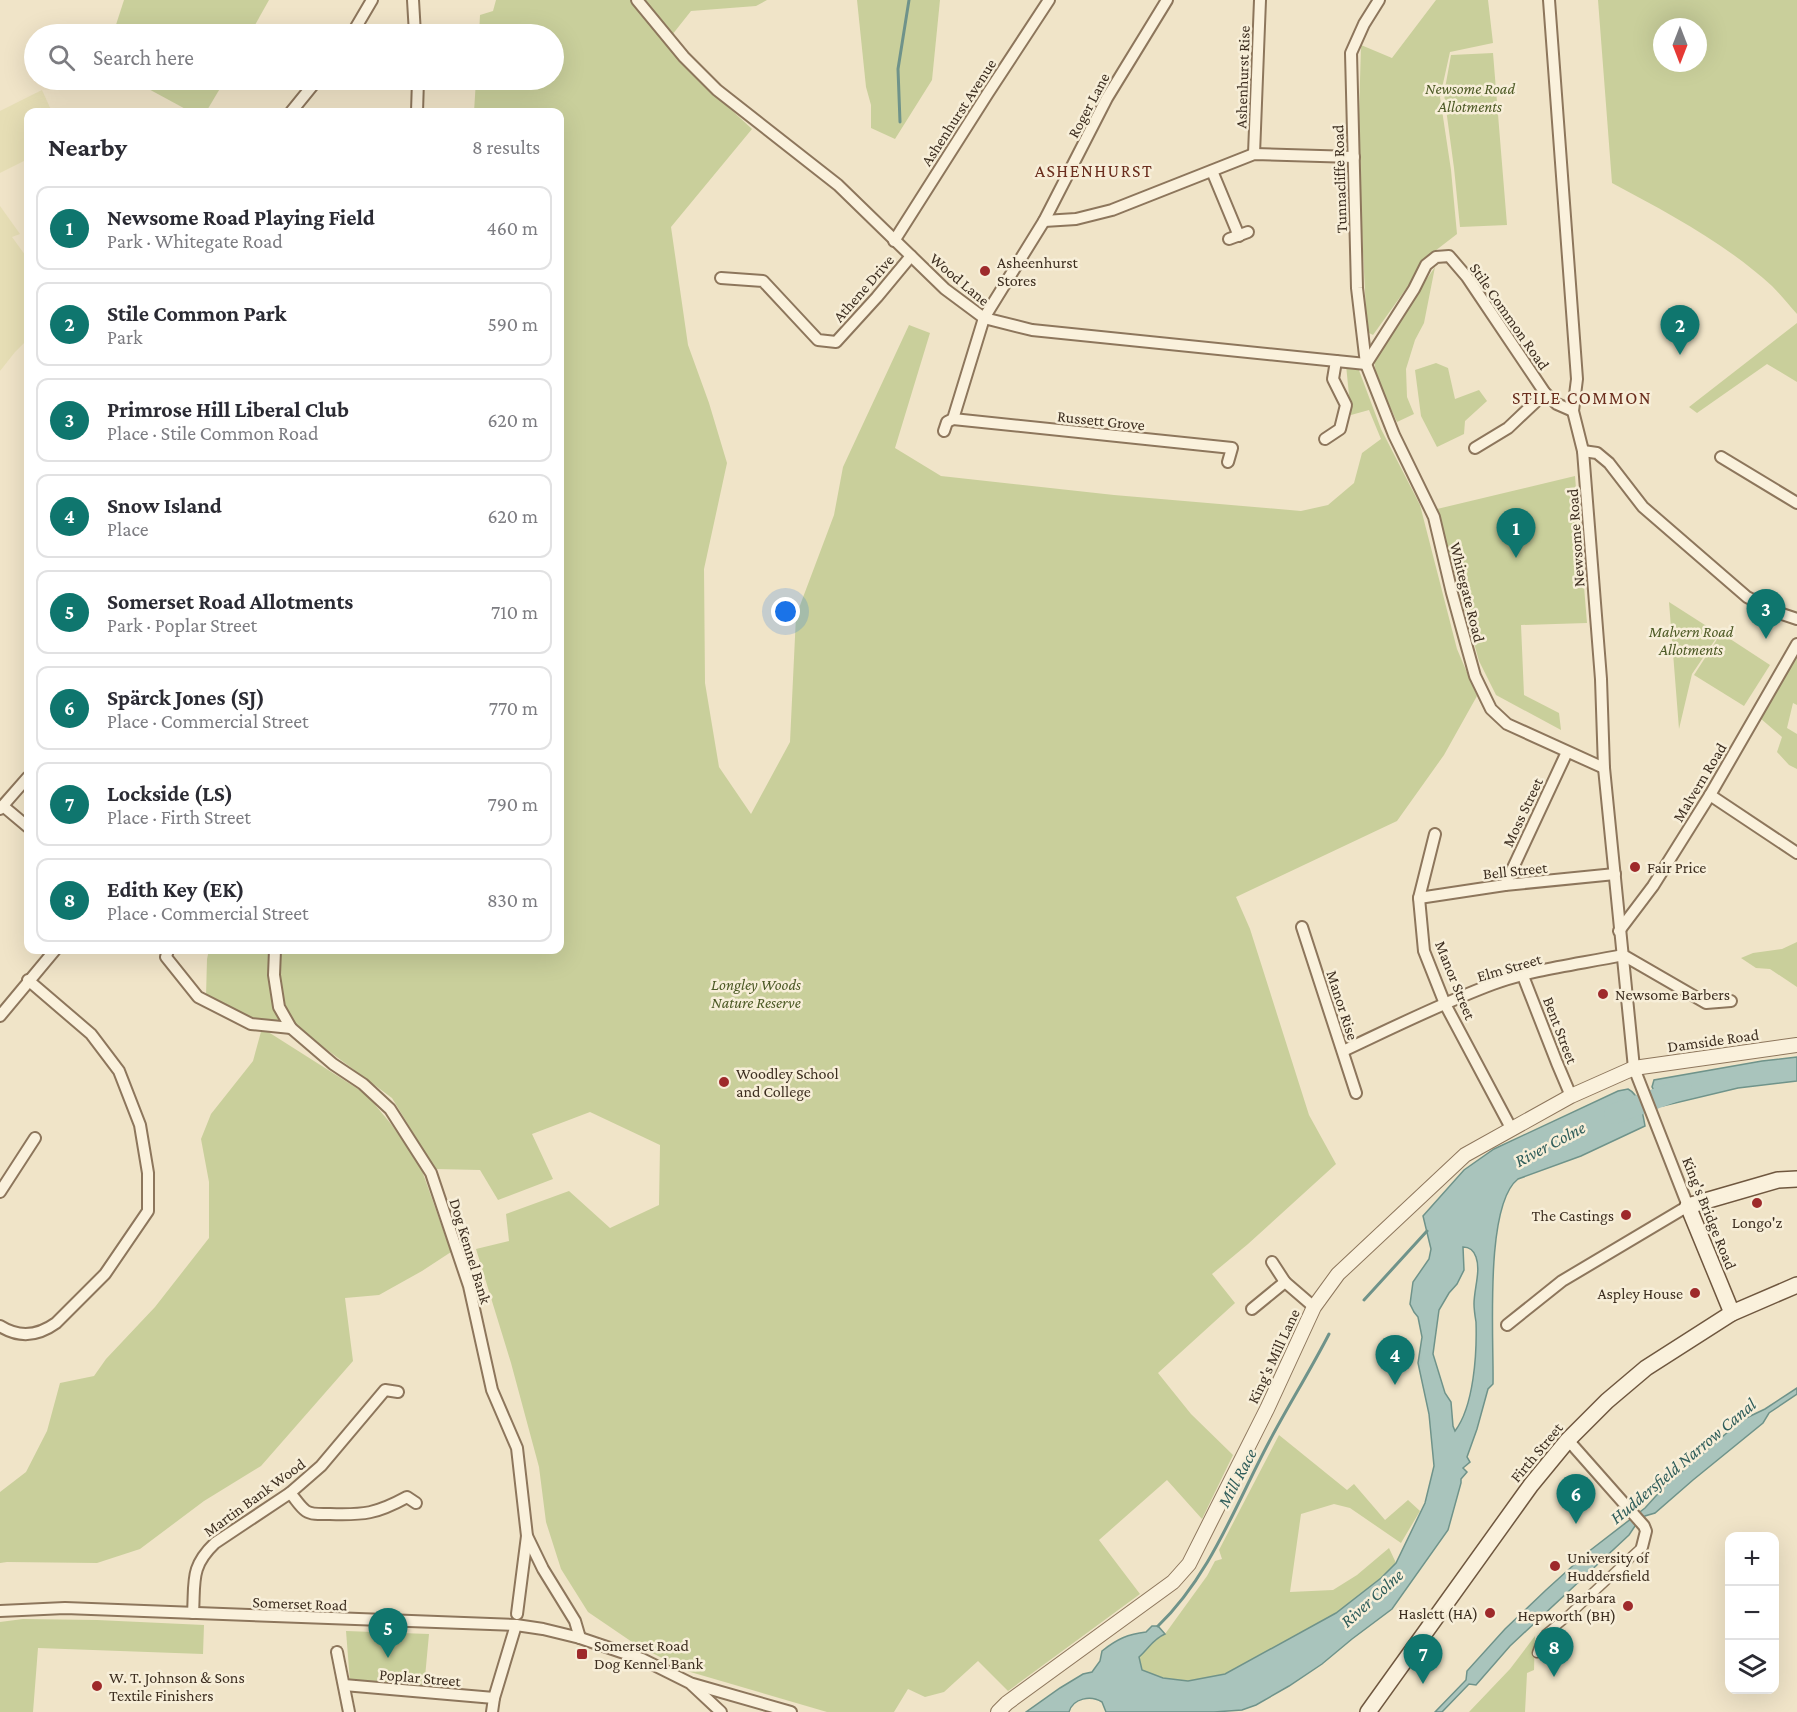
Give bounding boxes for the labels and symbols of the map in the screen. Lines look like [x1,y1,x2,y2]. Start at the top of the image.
north arrow [1653,18,1707,72]
street label: Ashenhurst Rise [1232,25,1253,129]
street label: Ashenhurst Avenue [918,56,999,169]
street label: Roger Lane [1064,70,1113,141]
park label: Newsome Road Allotments [1425,80,1515,115]
street label: Tunnacliffe Road [1329,124,1350,234]
district label: ASHENHURST [1035,161,1153,181]
street label: Wood Lane [927,250,993,309]
street label: Athene Drive [830,251,897,325]
place label: Asheenhurst Stores [997,254,1079,289]
street label: Stile Common Road [1466,260,1553,373]
marker: Asheenhurst Stores [978,264,992,278]
pin: 2 [1660,306,1700,355]
district label: STILE COMMON [1512,388,1652,408]
street label: Russett Grove [1056,407,1146,434]
street label: Newsome Road [1564,488,1587,588]
pin: 1 [1496,508,1536,558]
street label: Whitegate Road [1446,540,1488,645]
pin: 3 [1746,590,1786,639]
your location [771,597,800,626]
park label: Malvern Road Allotments [1648,623,1734,658]
street label: Malvern Road [1669,739,1730,825]
street label: Moss Street [1499,774,1546,849]
street label: Bell Street [1482,859,1549,882]
place label: Fair Price [1647,859,1706,876]
marker: Fair Price [1628,860,1642,874]
street label: Manor Street [1432,938,1479,1023]
street label: Elm Street [1475,950,1544,985]
street label: Manor Rise [1323,968,1362,1042]
park label: Longley Woods Nature Reserve [711,976,801,1011]
place label: Newsome Barbers [1615,986,1730,1003]
marker: Newsome Barbers [1596,987,1610,1001]
street label: Bent Street [1540,994,1581,1067]
street label: Damside Road [1666,1026,1761,1055]
place label: Woodley School and College [736,1065,839,1101]
marker: Woodley School and College [717,1075,731,1089]
water label: River Colne [1511,1117,1589,1171]
street label: King's Bridge Road [1678,1154,1740,1273]
street label: Dog Kennel Bank [445,1196,495,1306]
marker: Longo'z [1750,1196,1764,1210]
place label: The Castings [1532,1207,1614,1225]
marker: The Castings [1619,1208,1633,1222]
place label: Longo'z [1732,1214,1782,1232]
place label: Aspley House [1597,1285,1683,1303]
marker: Aspley House [1688,1286,1702,1300]
street label: King's Mill Lane [1244,1306,1304,1407]
pin: 4 [1376,1336,1414,1385]
water label: Huddersfield Narrow Canal [1606,1394,1760,1528]
street label: Firth Street [1507,1419,1567,1485]
water label: Mill Race [1213,1445,1261,1512]
street label: Martin Bank Wood [200,1455,309,1540]
pin: 6 [1556,1474,1596,1524]
place label: University of Huddersfield [1567,1549,1651,1584]
marker: University of Huddersfield [1548,1559,1562,1573]
water label: River Colne [1337,1565,1407,1631]
place label: Barbara Hepworth (BH) [1517,1589,1617,1625]
street label: Somerset Road [252,1593,348,1614]
marker: Barbara Hepworth (BH) [1621,1599,1635,1613]
place label: Haslett (HA) [1398,1605,1478,1623]
marker: Haslett (HA) [1483,1606,1497,1620]
pin: 5 [368,1608,408,1658]
pin: 8 [1534,1628,1574,1677]
pin: 7 [1404,1634,1442,1684]
place label: Somerset Road Dog Kennel Bank [594,1637,704,1673]
marker: Somerset Road Dog Kennel Bank [575,1647,589,1661]
street label: Poplar Street [378,1665,462,1691]
place label: W. T. Johnson & Sons Textile Finishers [109,1669,245,1704]
marker: W. T. Johnson & Sons Textile Finishers [90,1679,104,1693]

